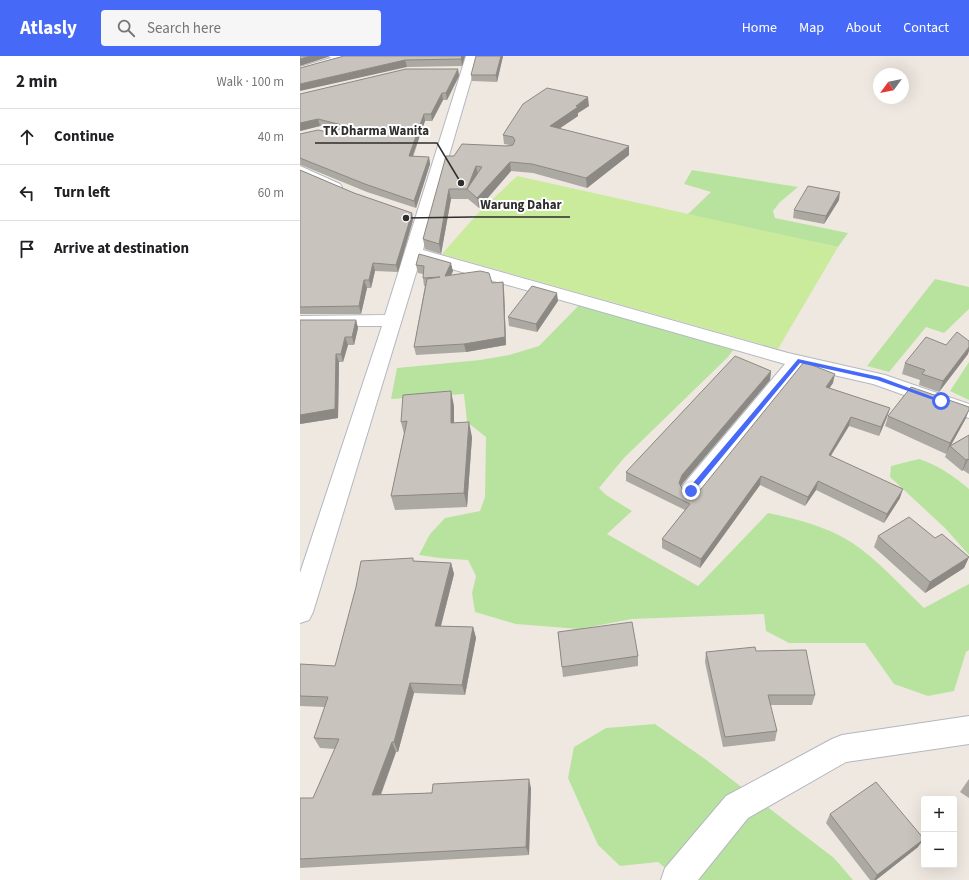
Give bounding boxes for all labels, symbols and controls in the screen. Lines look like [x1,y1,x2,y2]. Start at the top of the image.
search box [101,10,381,46]
text: Atlasly [20,15,77,42]
icon: search [115,17,137,39]
text: Search here [147,18,221,39]
text: Home [742,18,777,38]
text: Map [799,18,824,38]
text: About [846,18,881,38]
text: Contact [903,18,949,38]
north arrow [873,68,909,104]
text: 2 min [16,70,57,94]
text: Walk · 100 m [216,73,284,91]
callout: TK Dharma Wanita [315,118,437,143]
text: TK Dharma Wanita [323,122,429,140]
icon: ahead [16,126,38,148]
text: Continue [54,126,114,147]
text: 40 m [258,128,284,146]
icon: left [16,182,38,204]
text: Turn left [54,182,110,203]
text: 60 m [258,184,284,202]
callout: Warung Dahar [472,192,570,217]
text: Warung Dahar [480,196,563,214]
icon: arrive [16,238,38,260]
text: Arrive at destination [54,238,189,259]
route start [932,392,950,410]
route end [682,482,700,500]
map controls [921,796,957,868]
button: + [921,796,957,832]
button: − [921,832,957,868]

